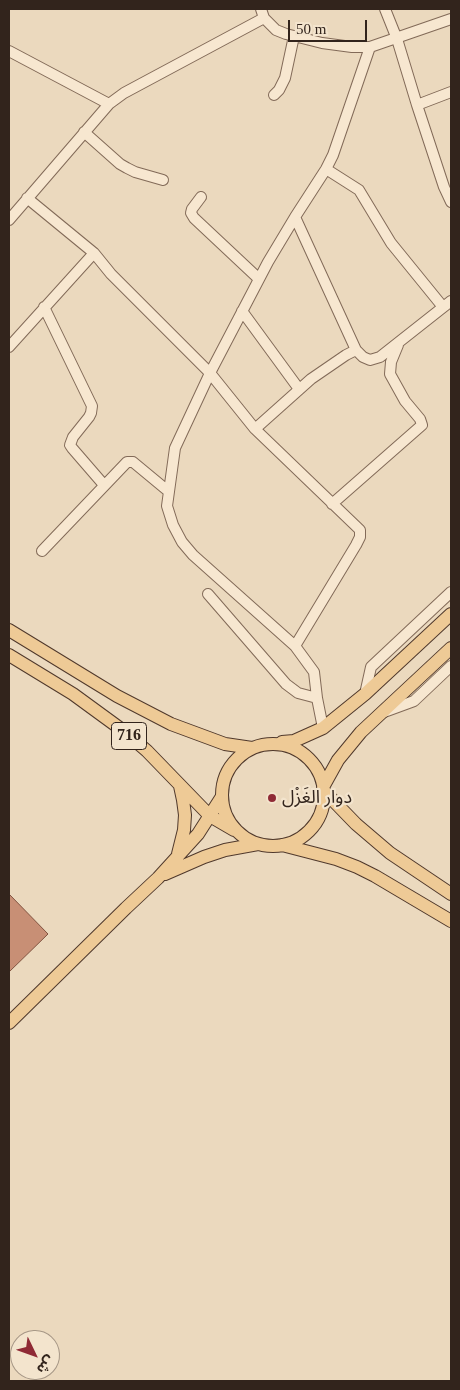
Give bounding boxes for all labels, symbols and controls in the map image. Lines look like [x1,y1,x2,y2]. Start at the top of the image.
scale bar [290,10,369,42]
text: 50 m [296,21,326,37]
road number: 716 [112,722,146,749]
place label: دوار الغَزْل [282,787,352,809]
marker: دوار الغَزْل [266,792,278,804]
north arrow [10,1330,60,1380]
text: ش [34,1353,58,1377]

